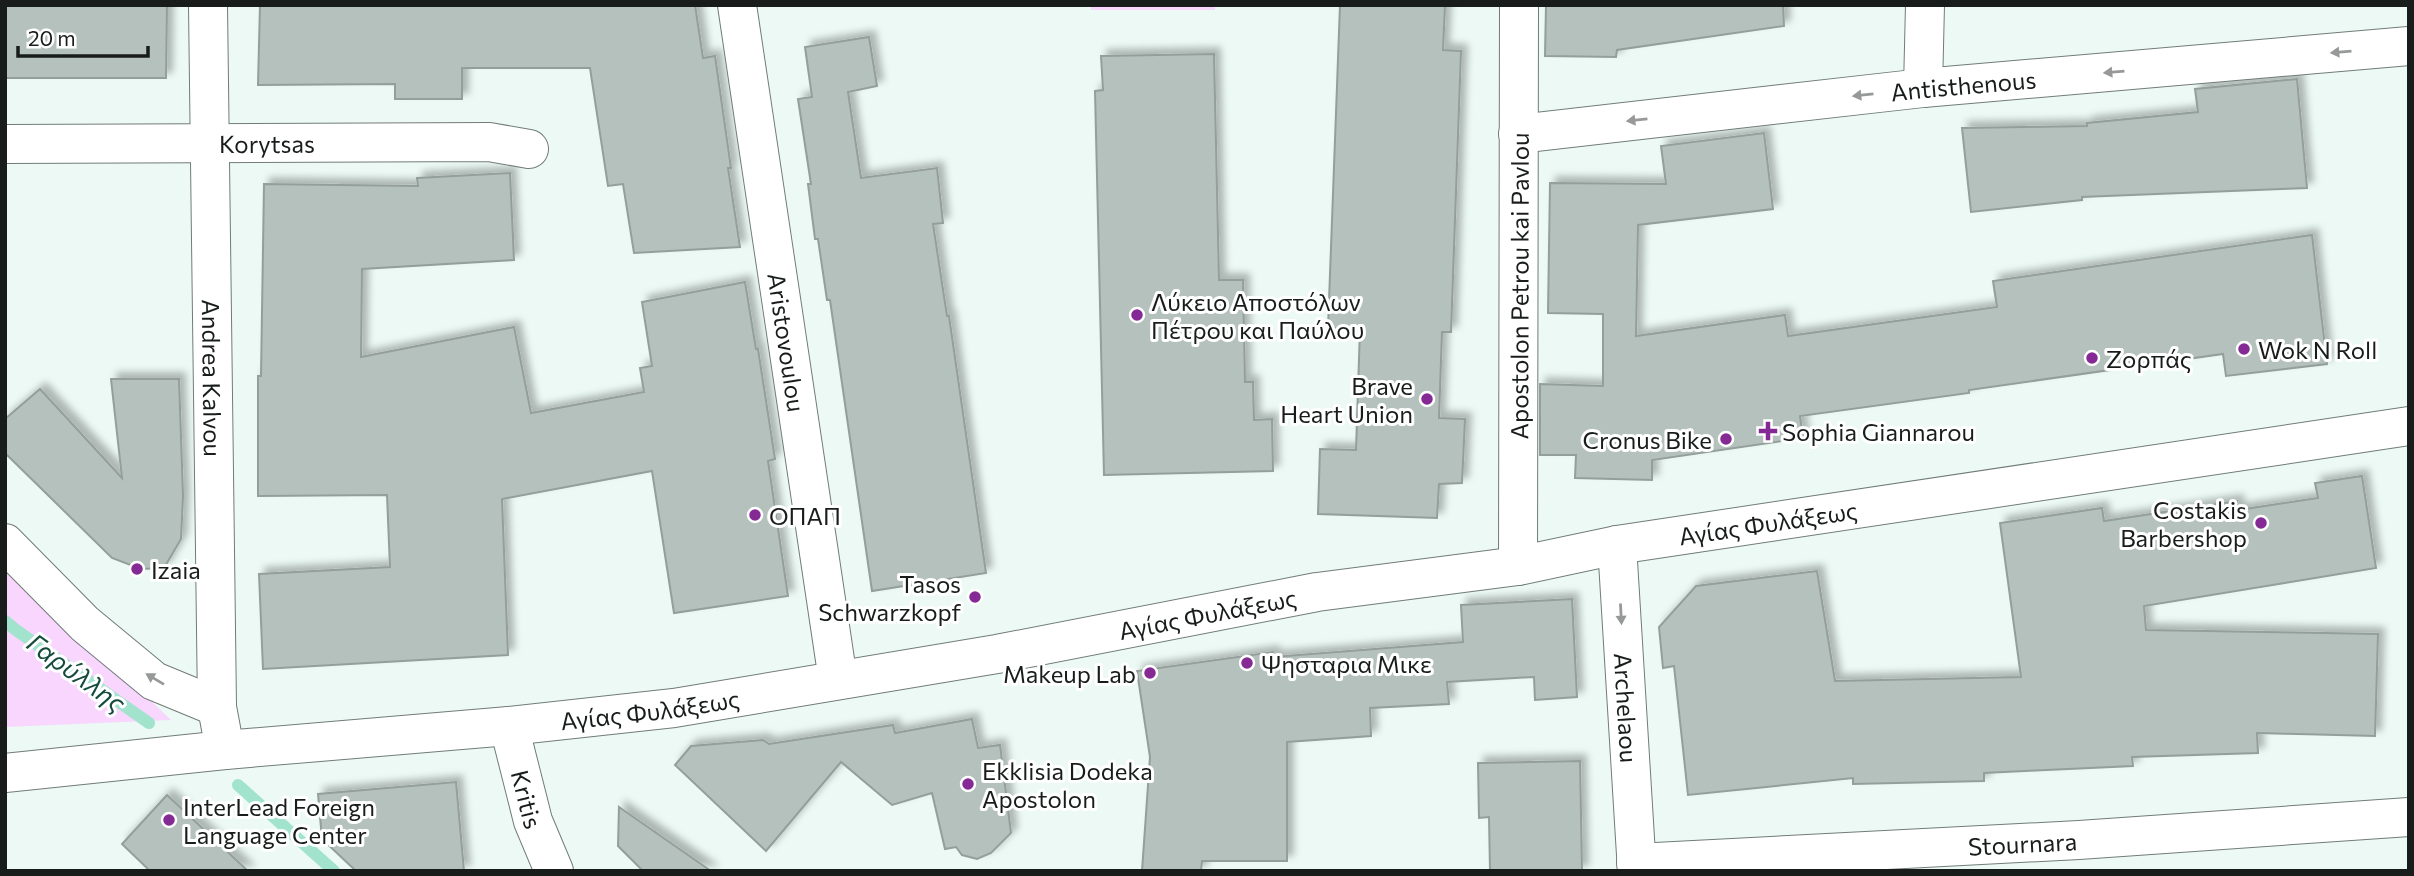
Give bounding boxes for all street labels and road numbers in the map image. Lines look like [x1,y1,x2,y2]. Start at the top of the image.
street label: Antisthenous [1889,64,2037,106]
street label: Korytsas [219,128,315,158]
street label: Apostolon Petrou kai Pavlou [1504,132,1533,440]
street label: Aristovoulou [763,271,812,414]
street label: Andrea Kalvou [197,299,228,457]
street label: Αγίας Φυλάξεως [1677,495,1859,550]
street label: Αγίας Φυλάξεως [1116,582,1299,645]
street label: Archelaou [1609,652,1645,764]
street label: Αγίας Φυλάξεως [559,683,741,735]
street label: Kritis [506,767,549,833]
street label: Stournara [1967,826,2078,860]

